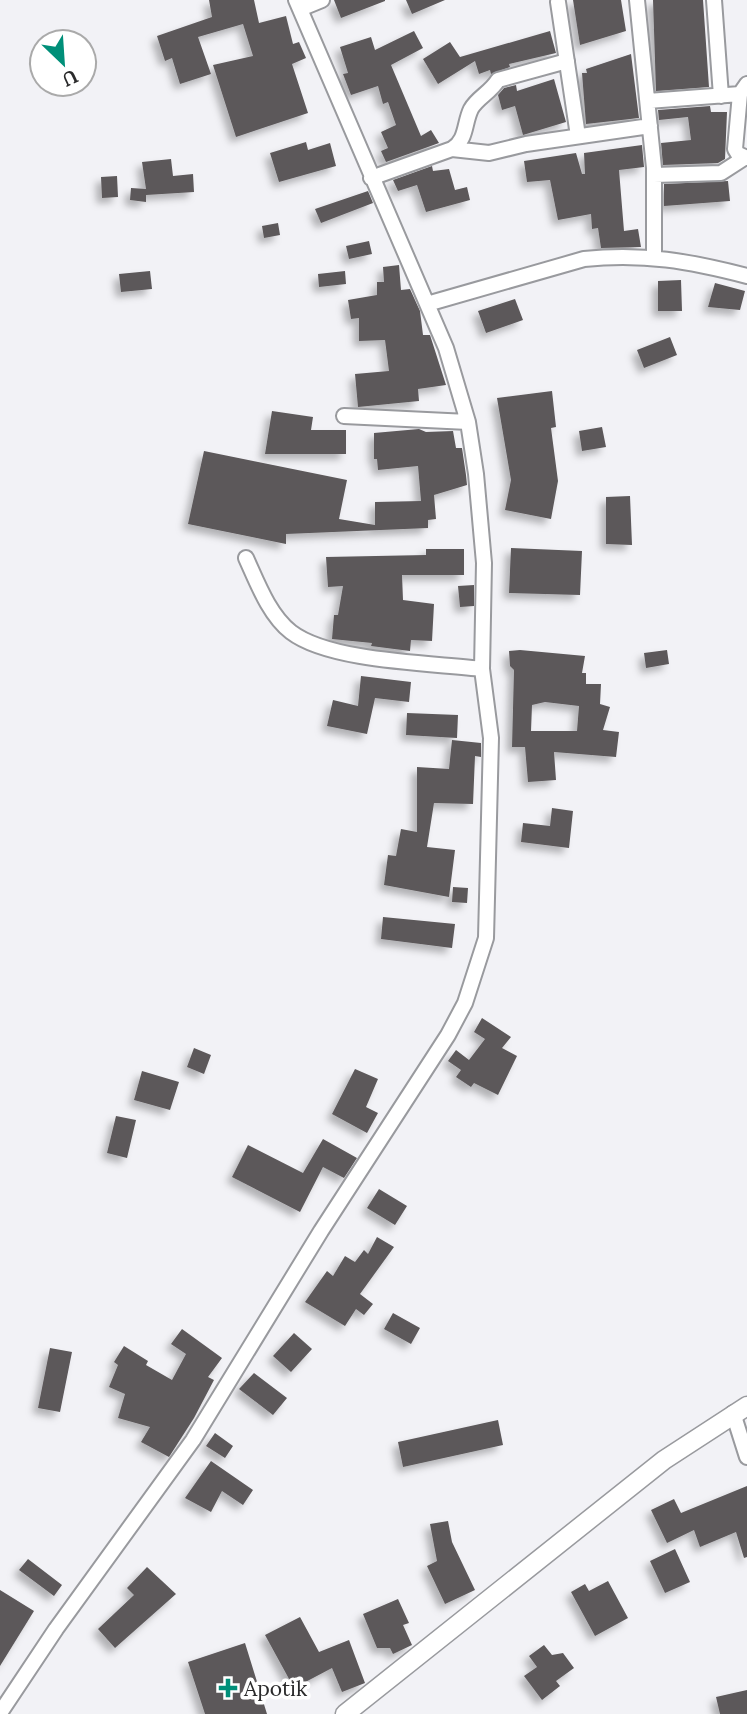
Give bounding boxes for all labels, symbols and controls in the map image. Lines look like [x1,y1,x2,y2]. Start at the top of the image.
north arrow [28,28,98,98]
text: U [59,64,82,92]
place label: Apotik [243,1675,308,1702]
marker: Apotik [218,1678,238,1698]

